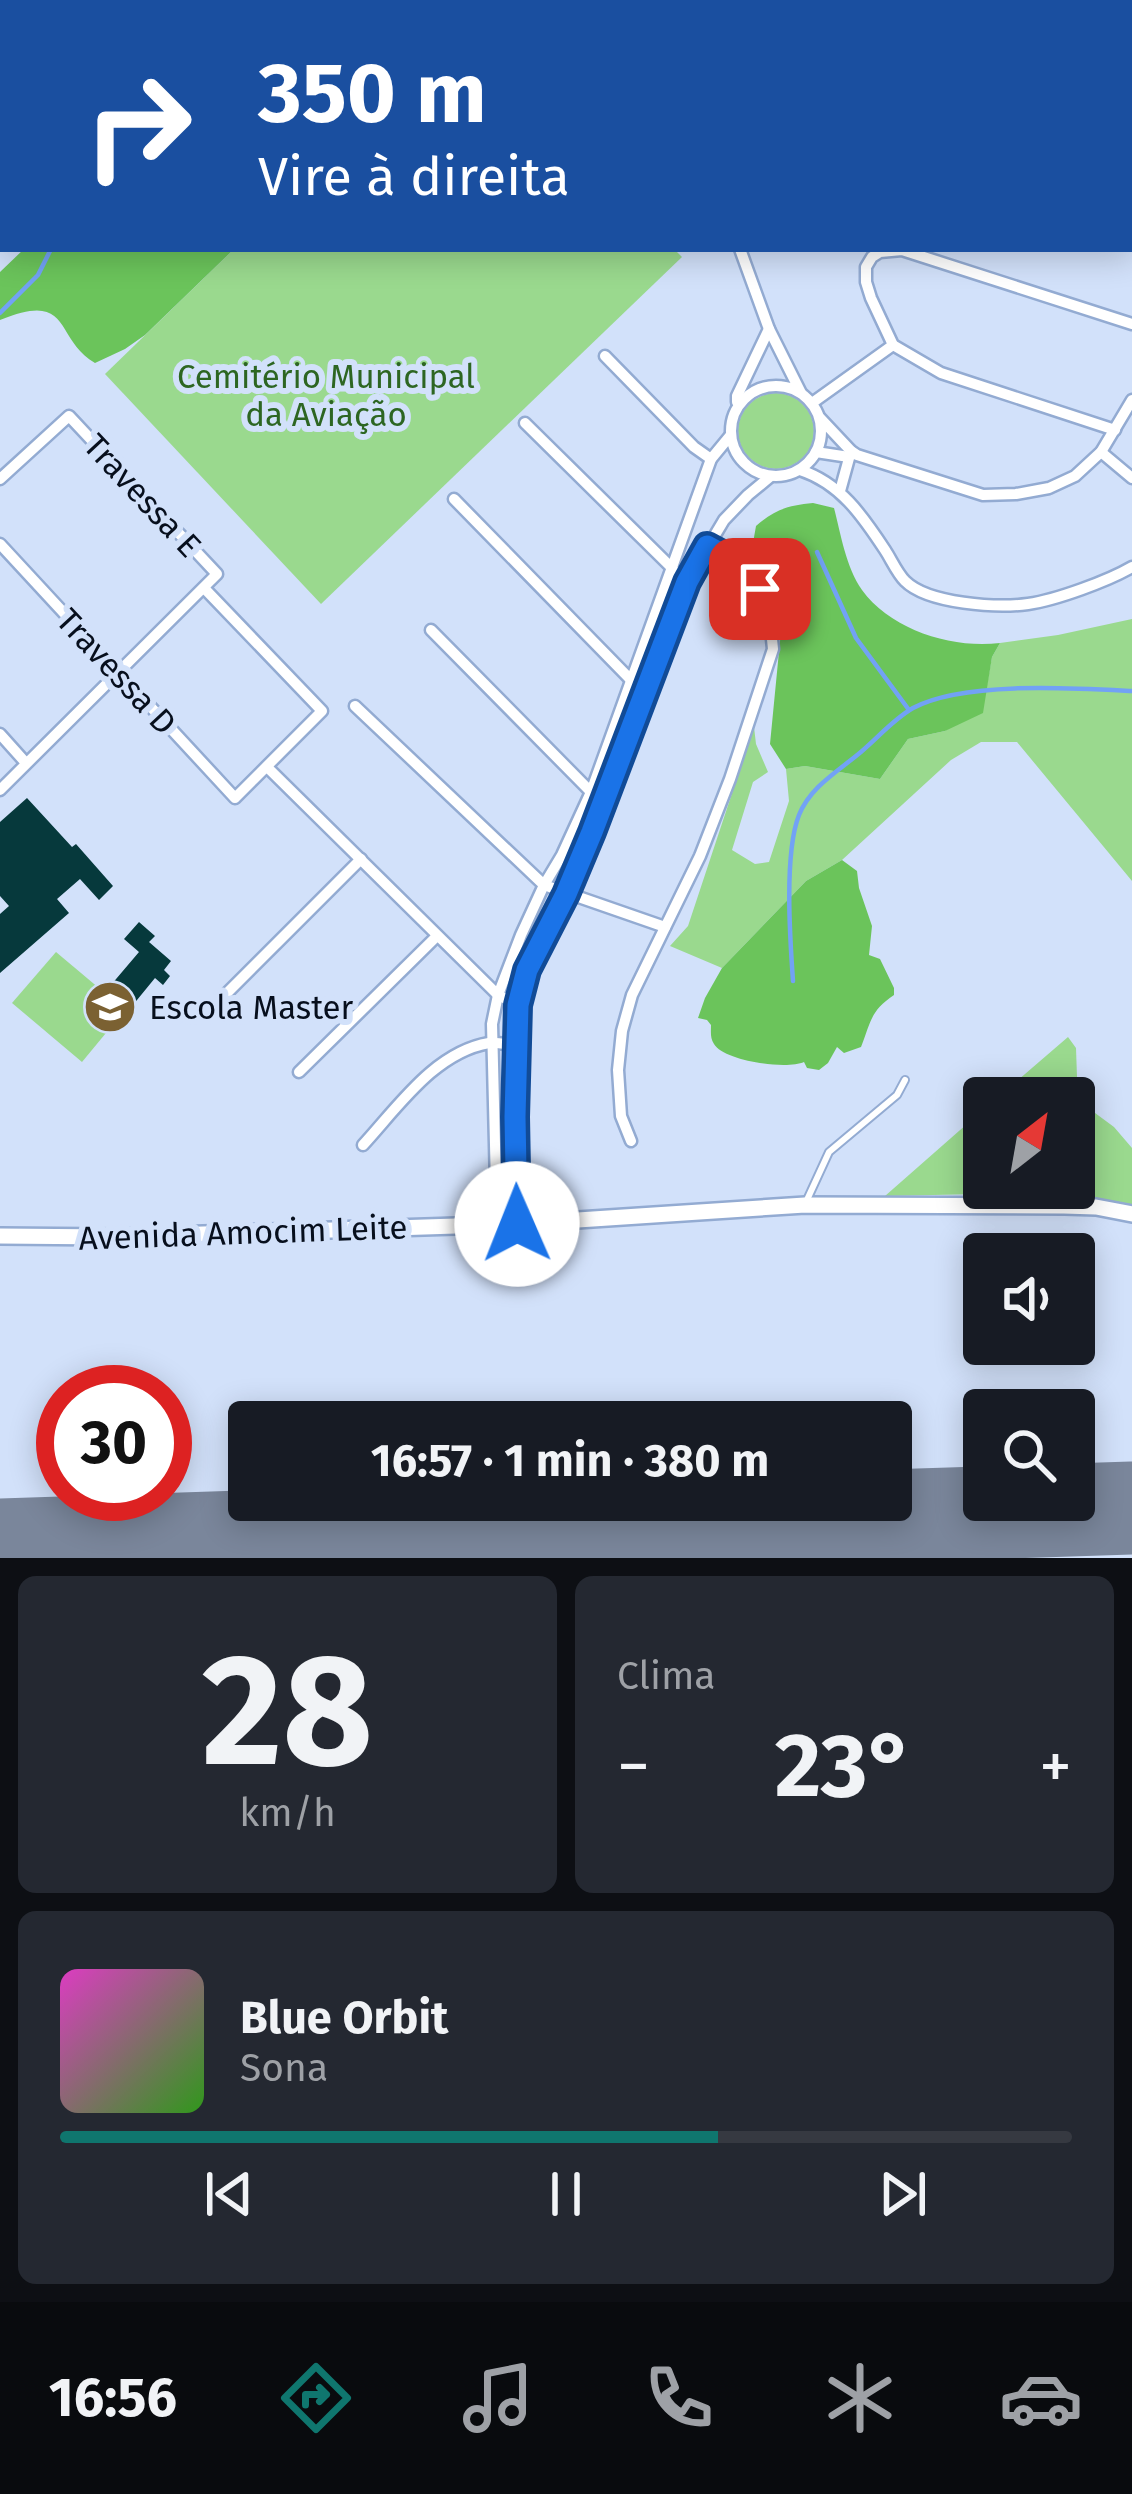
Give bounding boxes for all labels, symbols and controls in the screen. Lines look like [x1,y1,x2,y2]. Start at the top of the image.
text: 350 m [258,43,487,144]
icon: right [60,48,216,204]
text: Vire à direita [258,145,570,209]
park label: Cemitério Municipal da Aviação [177,357,475,435]
street label: Travessa E [75,426,209,566]
pin [709,538,811,640]
icon: arrive [727,556,793,622]
street label: Travessa D [48,601,185,743]
school or university icon: Escola Master [82,979,138,1035]
place label: Escola Master [149,988,354,1028]
north arrow [963,1077,1095,1209]
map controls [963,1077,1095,1521]
position arrow [454,1161,580,1287]
street label: Avenida Amocim Leite [78,1207,408,1259]
button: sound [963,1233,1095,1365]
speed limit sign: 30 [36,1365,192,1521]
button: search [963,1389,1095,1521]
text: 16:57 · 1 min · 380 m [371,1434,769,1488]
text: 28 [202,1618,373,1805]
text: Clima [617,1653,716,1699]
text: 23° [775,1712,914,1820]
text: − [617,1727,650,1806]
text: + [1039,1727,1072,1806]
text: km/h [239,1790,336,1836]
text: Blue Orbit [240,1991,448,2045]
text: Sona [240,2045,328,2091]
icon: previous [196,2161,262,2227]
icon: pause [533,2161,599,2227]
icon: next [870,2161,936,2227]
icon: directions [274,2356,358,2440]
icon: music [456,2356,540,2440]
icon: phone [637,2356,721,2440]
icon: climate [818,2356,902,2440]
icon: car [999,2356,1083,2440]
text: 16:56 [49,2366,177,2430]

